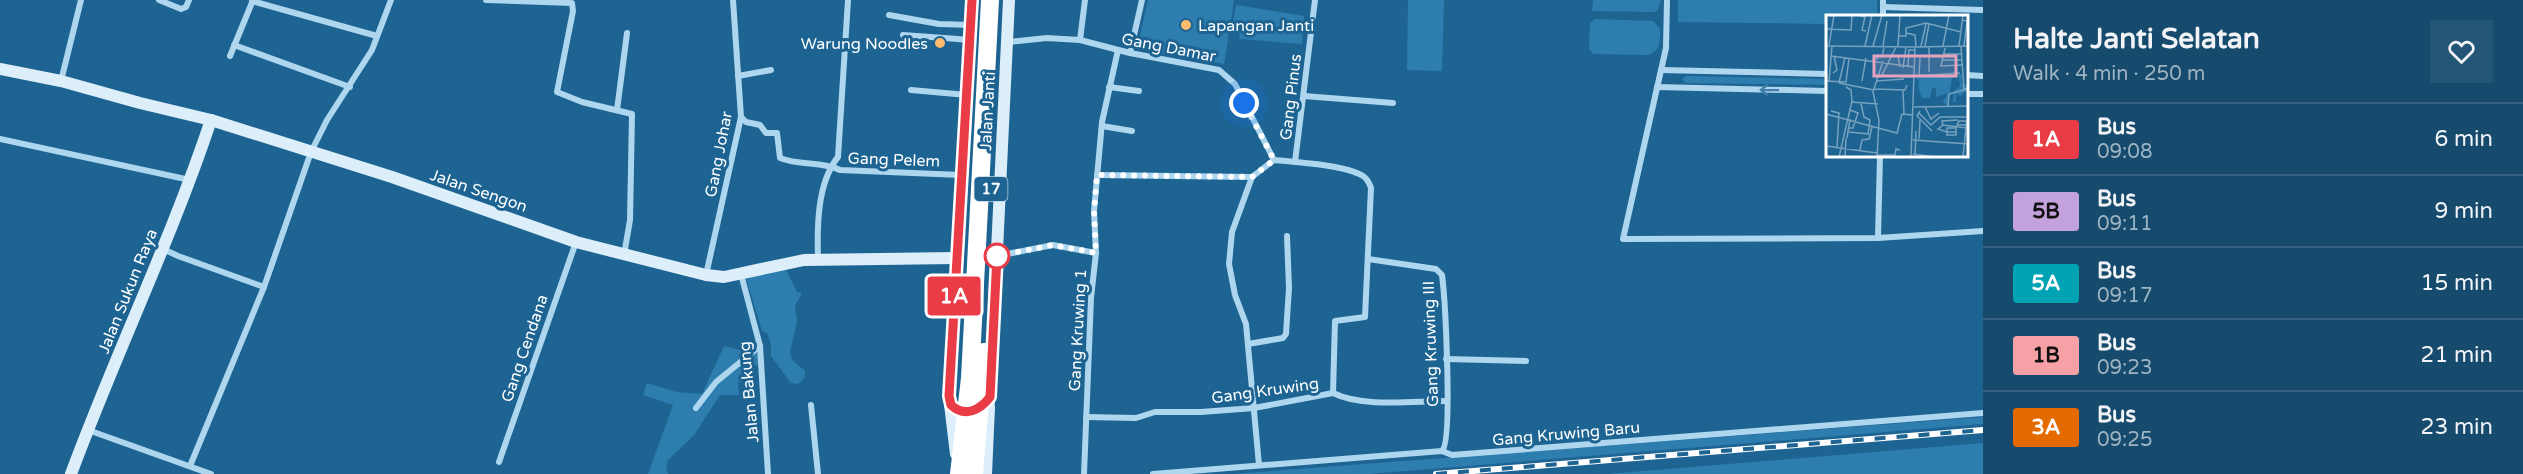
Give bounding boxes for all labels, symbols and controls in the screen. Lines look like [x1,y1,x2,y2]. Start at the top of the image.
inset map [1826,15,1968,158]
place label: Lapangan Janti [1198,16,1314,36]
marker: Lapangan Janti [1179,18,1193,32]
button: heart [2430,20,2493,83]
text: Halte Janti Selatan [2013,22,2260,56]
street label: Gang Damar [1120,29,1219,67]
place label: Warung Noodles [801,34,928,54]
marker: Warung Noodles [933,36,947,50]
street label: Gang Pinus [1276,53,1306,141]
text: Walk · 4 min · 250 m [2013,62,2205,86]
street label: Jalan Janti [976,71,1000,151]
one-way arrow [1759,84,1779,95]
your location [1229,88,1259,118]
street label: Gang Johar [701,109,737,199]
text: Bus [2097,114,2136,140]
text: 6 min [2434,126,2493,152]
text: 1A [2032,127,2060,152]
text: 09:08 [2097,140,2152,164]
street label: Gang Pelem [847,148,940,172]
street label: Jalan Sengon [427,165,530,217]
road number: 17 [974,177,1008,201]
text: Bus [2097,186,2136,212]
text: 9 min [2434,198,2493,224]
text: 5B [2032,199,2060,224]
text: 09:11 [2097,212,2152,236]
street label: Jalan Sukun Raya [94,226,162,357]
unlabelled marker [984,243,1010,269]
text: Bus [2097,258,2136,284]
street label: Gang Kruwing 1 [1065,268,1091,392]
text: 15 min [2421,270,2493,296]
text: 5A [2032,271,2060,296]
line badge: 1A [927,276,981,316]
street label: Gang Kruwing III [1419,281,1443,407]
text: 1A [940,284,968,309]
text: 09:17 [2097,284,2152,308]
street label: Gang Cendana [497,292,553,405]
text: Bus [2097,330,2136,356]
street label: Jalan Bakung [735,340,763,443]
text: 21 min [2421,342,2493,368]
text: 1B [2032,343,2060,368]
text: 09:23 [2097,356,2152,380]
street label: Gang Kruwing [1210,374,1320,408]
text: Bus [2097,402,2136,428]
text: 23 min [2421,414,2493,440]
text: 3A [2032,415,2060,440]
street label: Gang Kruwing Baru [1491,418,1641,450]
text: 09:25 [2097,428,2152,452]

